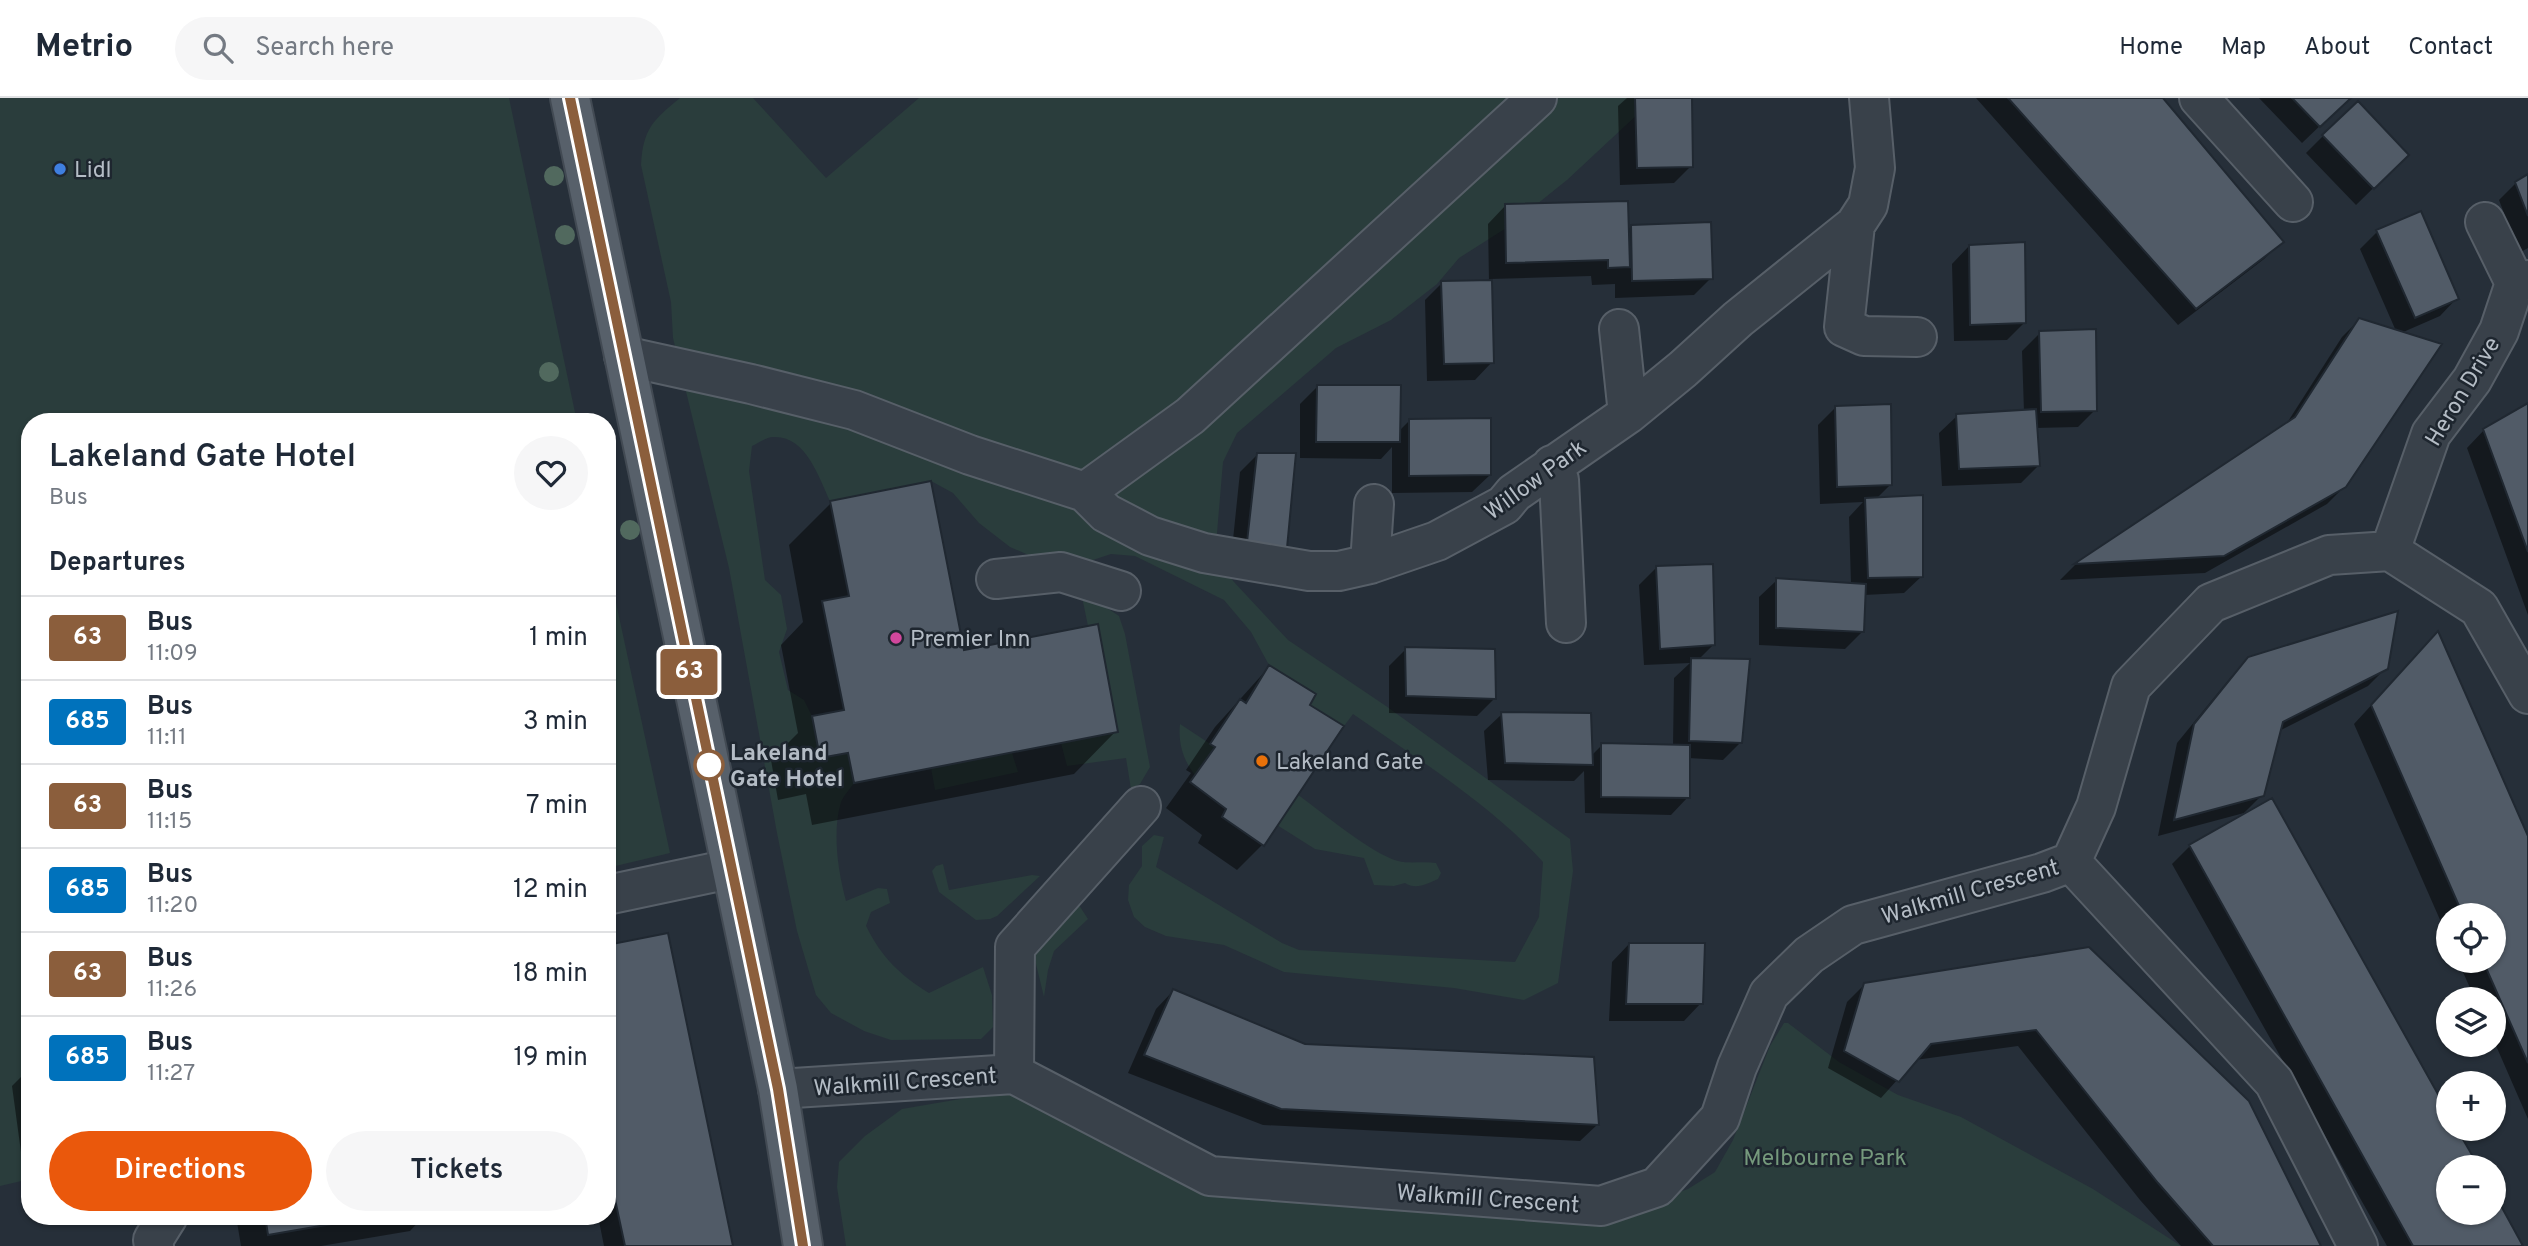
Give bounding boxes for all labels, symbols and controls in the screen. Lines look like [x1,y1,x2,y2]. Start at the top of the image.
search box [175,17,665,80]
text: Metrio [35,27,133,69]
icon: search [199,29,237,67]
text: Search here [255,32,394,65]
text: Home [2119,33,2183,63]
text: Map [2221,33,2266,63]
text: About [2304,33,2370,63]
text: Contact [2408,33,2493,63]
place label: Lidl [74,157,112,186]
marker: Lidl [52,161,68,177]
street label: Heron Drive [2420,332,2508,452]
street label: Willow Park [1480,434,1593,528]
button: heart [514,436,588,510]
text: Lakeland Gate Hotel [49,437,356,479]
text: Bus [49,484,88,513]
text: Departures [49,547,186,580]
text: Bus [147,607,193,640]
text: 1 min [529,622,588,655]
text: 63 [73,623,102,653]
place label: Premier Inn [910,626,1030,655]
marker: Premier Inn [888,630,904,646]
text: 11:09 [147,640,198,669]
line badge: 63 [658,649,720,695]
text: 63 [674,657,704,687]
text: Bus [147,691,193,724]
text: 3 min [523,706,588,739]
text: 685 [65,707,110,737]
text: 11:11 [147,724,187,753]
place label: Lakeland Gate Hotel [730,740,843,795]
place label: Lakeland Gate [1276,749,1423,778]
marker: Lakeland Gate Hotel [694,750,724,780]
marker: Lakeland Gate [1254,753,1270,769]
text: Bus [147,775,193,808]
text: 7 min [526,790,588,823]
text: 63 [73,791,102,821]
text: 11:15 [147,808,192,837]
street label: Walkmill Crescent [1878,854,2063,933]
text: Bus [147,859,193,892]
text: 12 min [513,874,588,907]
text: 685 [65,875,110,905]
text: 11:20 [147,892,198,921]
map controls [2436,903,2506,1225]
button: locate [2436,903,2506,973]
text: Bus [147,943,193,976]
text: 18 min [513,958,588,991]
text: 63 [73,959,102,989]
text: 11:26 [147,976,197,1005]
button: layers [2436,987,2506,1057]
text: Bus [147,1027,193,1060]
text: 19 min [513,1042,588,1075]
text: 685 [65,1043,110,1073]
text: 11:27 [147,1060,195,1089]
street label: Walkmill Crescent [813,1063,998,1104]
button: + [2436,1071,2506,1141]
button: Directions [49,1131,312,1211]
button: Tickets [326,1131,588,1211]
park label: Melbourne Park [1743,1145,1907,1174]
button: − [2436,1155,2506,1225]
street label: Walkmill Crescent [1395,1180,1580,1221]

